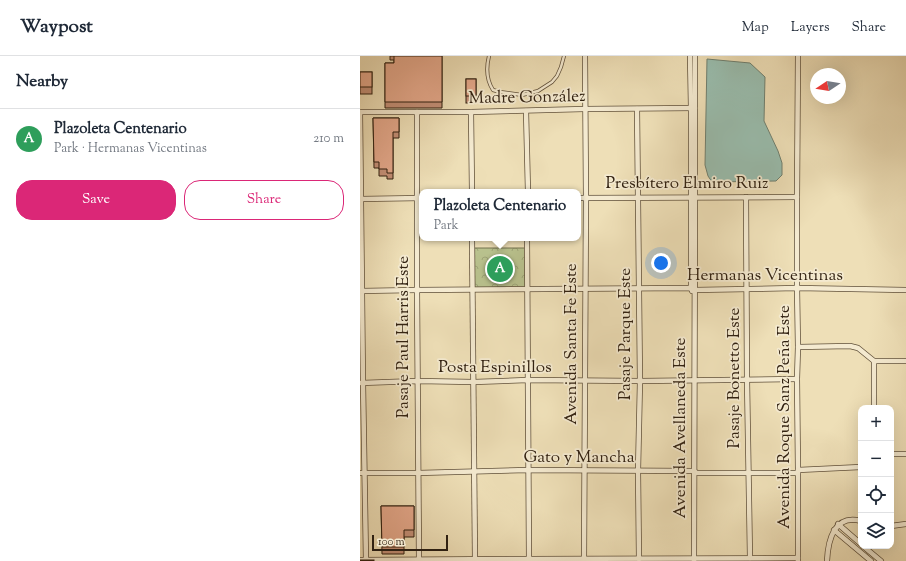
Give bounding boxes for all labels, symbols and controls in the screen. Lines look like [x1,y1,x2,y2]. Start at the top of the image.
text: Waypost [20,14,93,41]
text: Map [742,18,769,38]
text: Layers [791,18,829,38]
text: Share [851,18,886,38]
north arrow [810,68,846,104]
text: Nearby [16,70,68,94]
street label: Madre González [468,85,586,111]
text: Plazoleta Centenario [54,119,187,140]
text: A [24,130,34,148]
text: 210 m [313,130,344,148]
text: Park · Hermanas Vicentinas [54,140,207,158]
street label: Presbítero Elmiro Ruiz [605,172,769,196]
button: Save [16,180,176,220]
button: Share [184,180,344,220]
popup [419,189,581,241]
text: Plazoleta Centenario [434,196,566,217]
text: Park [434,217,459,235]
your location [651,253,671,273]
pin: A [487,254,513,284]
street label: Pasaje Paul Harris Este [392,256,416,418]
street label: Avenida Santa Fe Este [560,263,584,425]
street label: Hermanas Vicentinas [687,264,843,288]
street label: Pasaje Parque Este [614,268,638,400]
street label: Avenida Roque Sanz Peña Este [773,305,797,529]
street label: Pasaje Bonetto Este [723,308,747,448]
street label: Avenida Avellaneda Este [669,337,693,519]
street label: Posta Espinillos [438,356,552,380]
map controls [858,405,894,549]
button: + [858,405,894,441]
button: − [858,441,894,477]
street label: Gato y Mancha [523,446,635,470]
button: locate [858,477,894,513]
button: layers [858,513,894,549]
scale bar [372,533,448,552]
text: 100 m [378,534,405,550]

